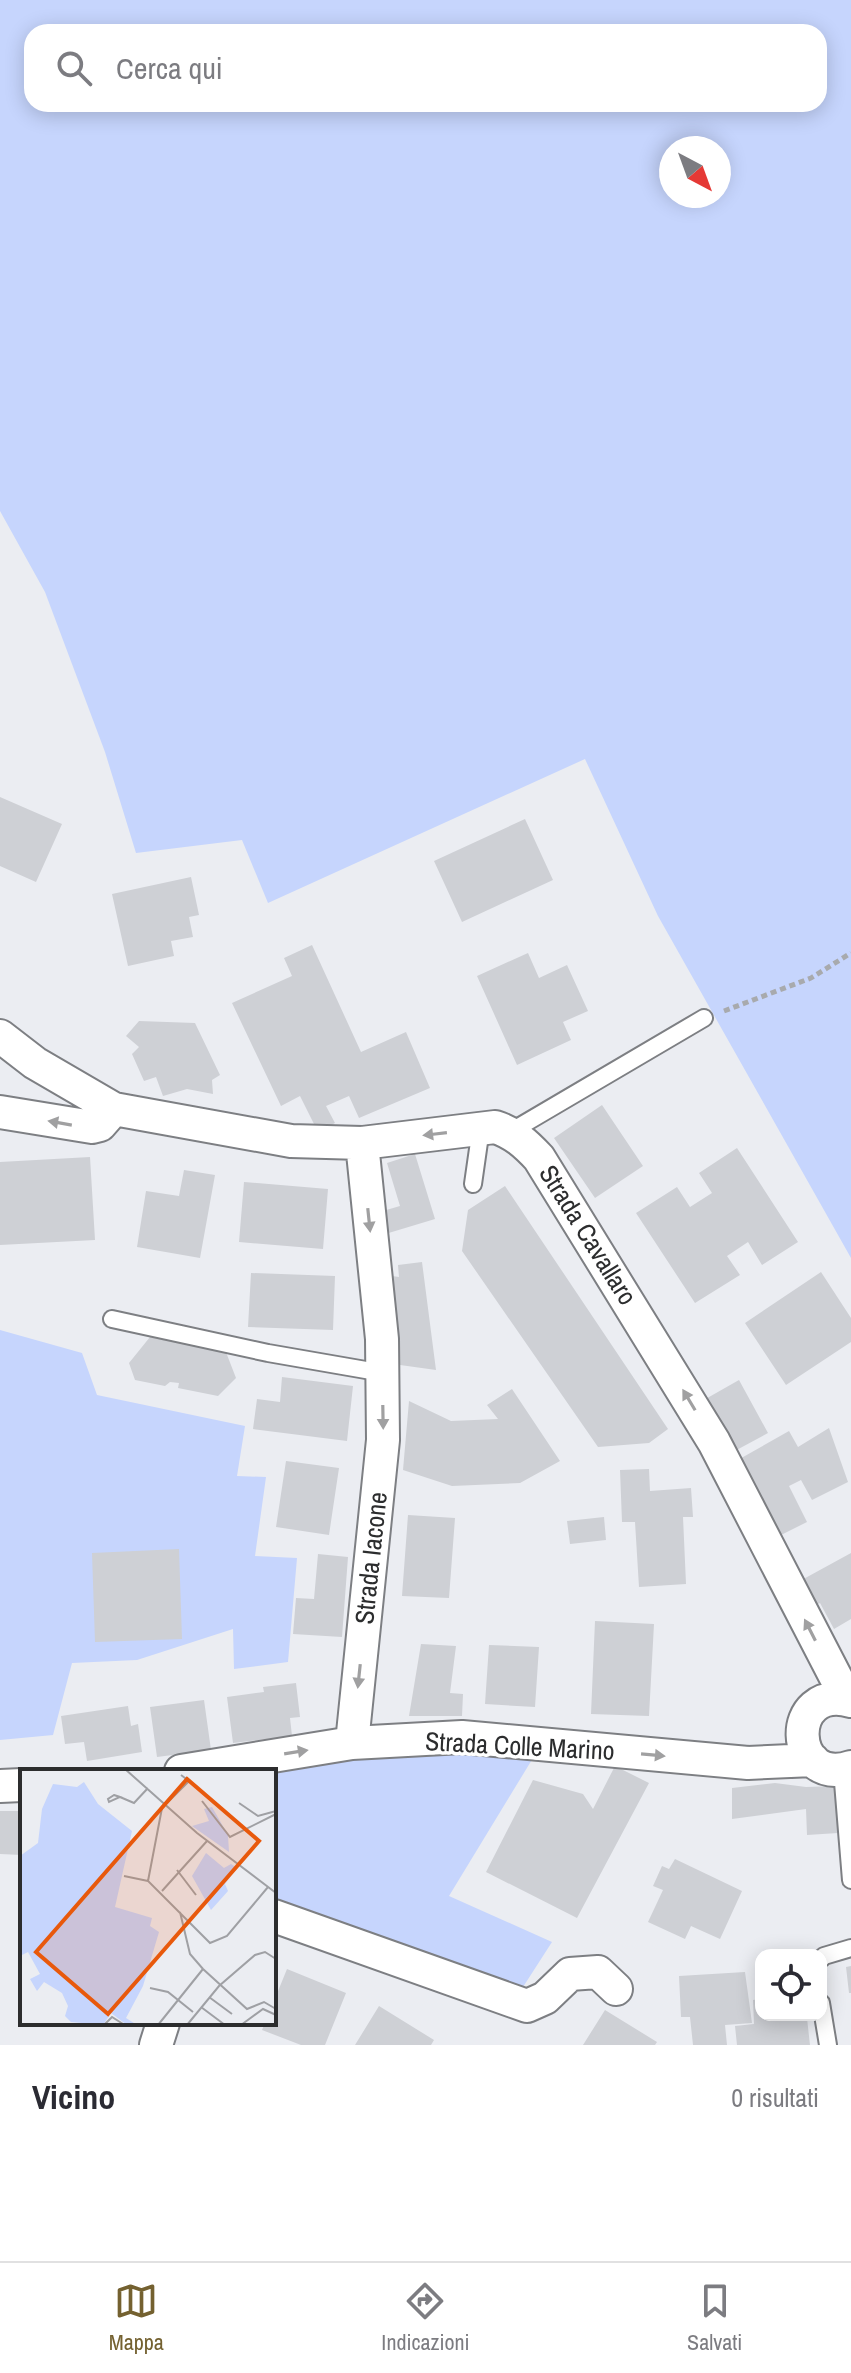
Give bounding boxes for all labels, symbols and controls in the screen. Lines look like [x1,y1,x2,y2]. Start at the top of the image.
search box [24,24,827,112]
icon: search [52,46,96,90]
text: Cerca qui [116,48,223,88]
north arrow [659,136,731,208]
one-way arrow [48,1116,73,1128]
one-way arrow [422,1127,447,1140]
street label: Strada Cavallaro [532,1158,645,1311]
one-way arrow [363,1208,376,1233]
one-way arrow [682,1389,696,1411]
one-way arrow [377,1405,389,1430]
street label: Strada Iacone [346,1490,395,1626]
one-way arrow [803,1619,816,1642]
one-way arrow [352,1664,365,1689]
street label: Strada Colle Marino [424,1723,616,1768]
one-way arrow [283,1745,308,1758]
one-way arrow [641,1748,666,1761]
inset map [20,1769,276,2025]
map controls [755,1949,827,2021]
button: locate [755,1949,827,2021]
text: Vicino [32,2074,115,2120]
text: 0 risultati [731,2080,819,2115]
tab: Mappa [109,2279,164,2357]
tab: Indicazioni [381,2279,470,2357]
tab: Salvati [687,2279,742,2357]

